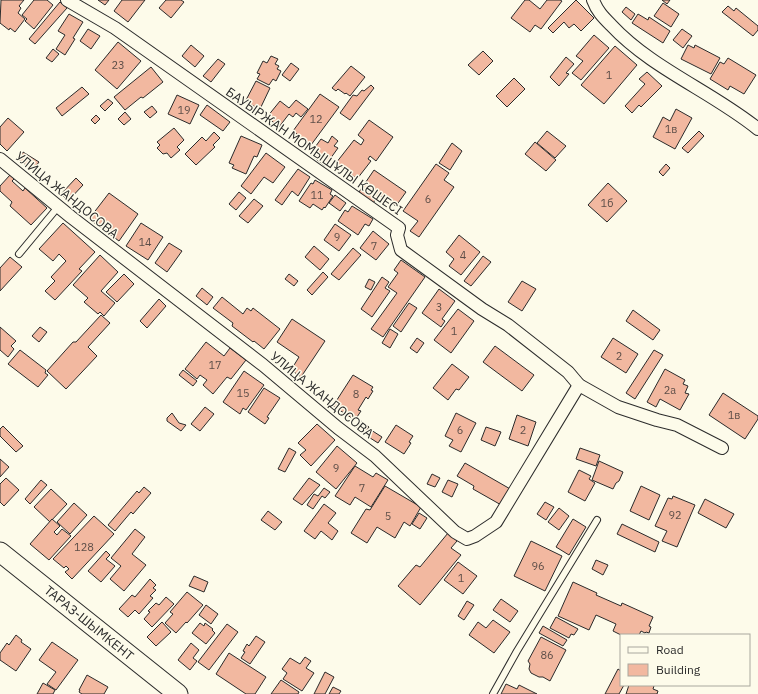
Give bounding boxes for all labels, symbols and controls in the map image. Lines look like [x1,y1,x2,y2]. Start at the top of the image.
house number: 23 [111,58,125,72]
house number: 1 [606,68,613,82]
street label: БАУЫРЖАН МОМЫШҰЛЫ КӨШЕСІ [222,83,406,219]
house number: 19 [177,103,191,117]
house number: 12 [309,112,323,126]
house number: 1в [665,122,677,136]
street label: УЛИЦА ЖАНДОСОВА [12,148,123,242]
house number: 11 [310,188,324,202]
house number: 6 [425,192,431,206]
house number: 1б [601,196,613,210]
house number: 9 [334,230,340,244]
house number: 14 [138,235,152,249]
house number: 7 [371,239,377,253]
house number: 4 [460,248,467,262]
house number: 3 [436,300,442,314]
house number: 1 [451,324,458,338]
street label: УЛИЦА ЖАНДОСОВА [267,348,378,442]
house number: 2 [616,349,622,363]
house number: 17 [208,358,222,372]
house number: 2а [664,383,676,397]
house number: 15 [236,386,250,400]
house number: 8 [353,387,359,401]
house number: 1в [728,408,740,422]
house number: 6 [457,423,463,437]
house number: 2 [520,423,526,437]
house number: 9 [333,461,339,475]
house number: 7 [359,481,365,495]
house number: 92 [668,508,682,522]
house number: 5 [385,509,391,523]
house number: 128 [74,540,94,554]
house number: 96 [531,559,545,573]
house number: 1 [458,571,465,585]
street label: ТАРАЗ-ШЫМКЕНТ [41,582,138,665]
legend [620,634,750,686]
text: Road [656,642,684,657]
house number: 86 [540,648,554,662]
text: Building [656,662,701,677]

